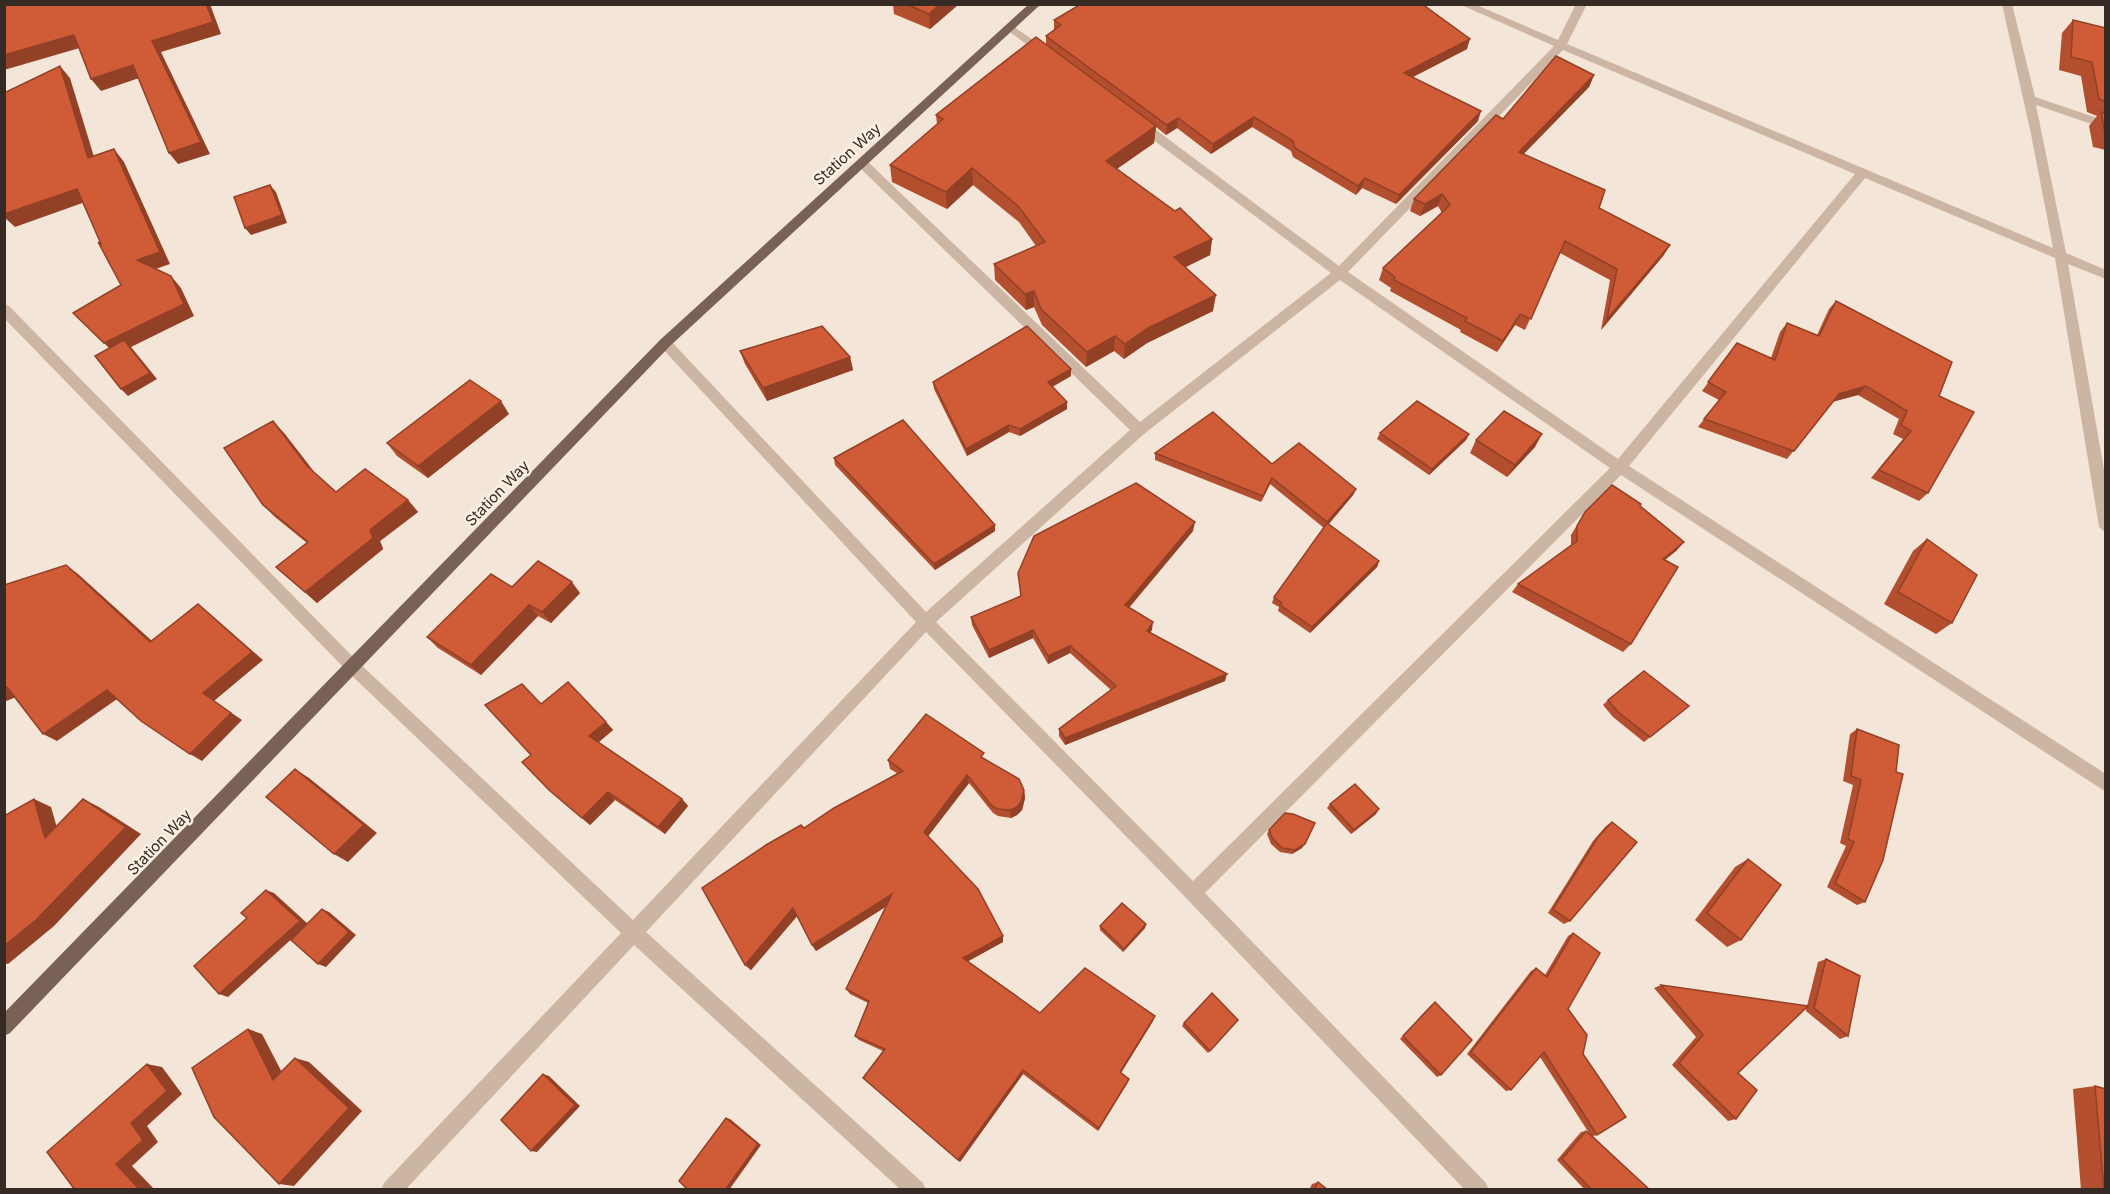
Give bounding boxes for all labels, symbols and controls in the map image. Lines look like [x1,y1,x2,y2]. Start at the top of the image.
street label: Station Way [809,118,885,189]
street label: Station Way [461,456,534,530]
street label: Station Way [123,805,196,879]

